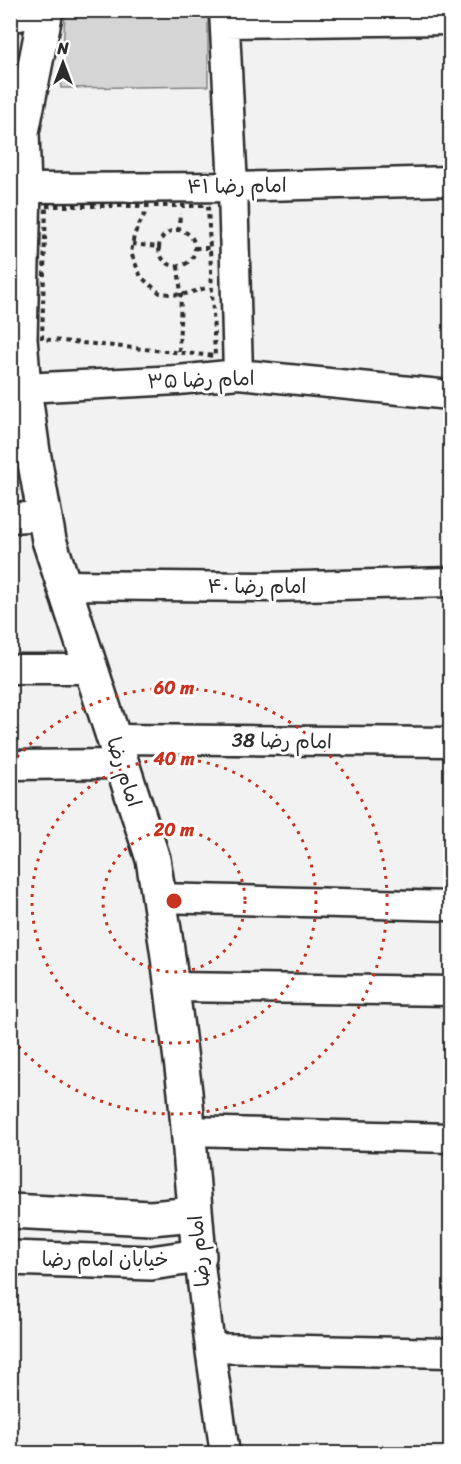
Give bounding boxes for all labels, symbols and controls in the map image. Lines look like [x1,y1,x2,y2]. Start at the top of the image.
north arrow [33,33,93,93]
text: N [56,34,69,63]
street label: امام رضا ۴۱ [187,168,287,204]
street label: امام رضا ۳۵ [147,361,255,399]
street label: امام رضا ۴۰ [208,569,306,604]
text: 60 m [153,672,194,704]
street label: امام رضا 38 [232,723,332,759]
street label: امام رضا [96,732,152,812]
text: 40 m [152,743,195,775]
text: 20 m [153,814,194,846]
centre of rings [164,891,184,911]
street label: امام رضا [178,1213,220,1289]
street label: خیابان امام رضا [42,1242,168,1277]

